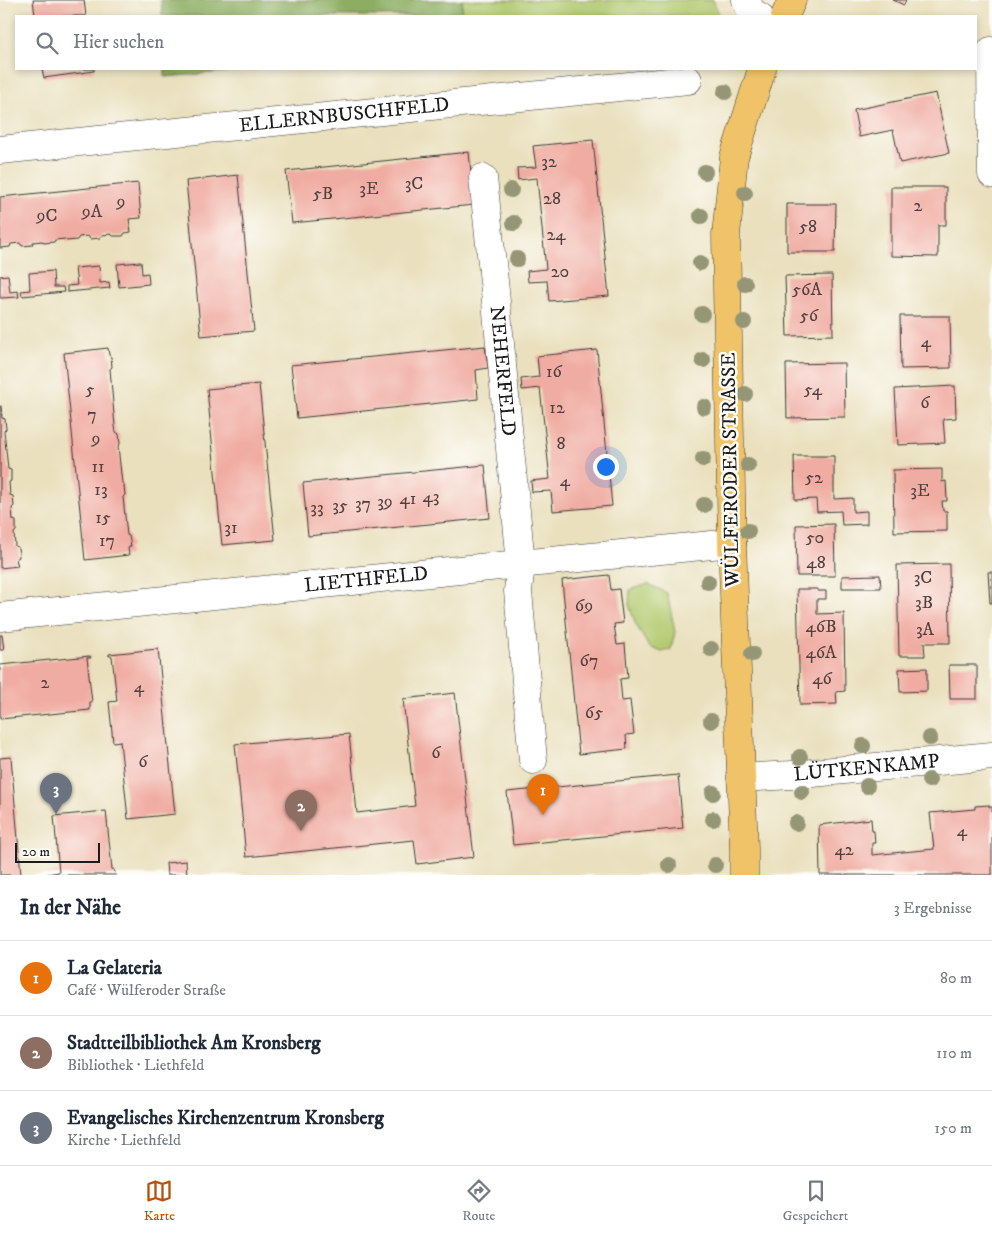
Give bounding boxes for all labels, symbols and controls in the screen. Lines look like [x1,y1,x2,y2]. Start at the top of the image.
search box [15,15,977,70]
icon: search [33,29,61,57]
text: Hier suchen [73,31,164,54]
street label: ELLERNBUSCHFELD [238,92,451,138]
house number: 32 [541,151,557,173]
house number: 3C [405,173,423,195]
house number: 3E [359,178,379,200]
house number: 5B [313,183,333,205]
house number: 28 [543,188,561,210]
house number: 9 [116,191,125,213]
house number: 2 [914,195,923,217]
house number: 9A [81,201,103,223]
house number: 9C [36,205,57,227]
house number: 58 [799,216,817,238]
house number: 24 [546,224,566,246]
house number: 20 [551,261,569,283]
house number: 56A [792,279,822,301]
street label: NEHERFELD [484,305,521,437]
house number: 56 [800,305,819,327]
house number: 4 [921,331,932,353]
street label: WÜLFERODER STRASSE [716,352,746,589]
house number: 16 [546,361,563,383]
house number: 5 [86,379,95,401]
house number: 54 [804,379,823,401]
house number: 6 [920,392,930,414]
house number: 12 [549,397,565,419]
house number: 7 [87,404,97,426]
house number: 9 [91,428,100,450]
house number: 8 [556,433,566,455]
your location [593,454,619,480]
house number: 11 [91,456,105,478]
house number: 52 [805,467,823,489]
house number: 4 [560,470,571,492]
house number: 13 [94,479,108,501]
house number: 3E [910,480,930,502]
house number: 43 [422,486,440,508]
house number: 41 [400,488,416,510]
house number: 39 [377,491,393,513]
house number: 37 [355,493,371,515]
house number: 35 [332,495,348,517]
house number: 33 [310,497,324,519]
house number: 15 [95,507,111,529]
house number: 31 [224,517,238,539]
house number: 50 [806,527,824,549]
house number: 17 [99,530,115,552]
house number: 48 [806,552,826,574]
street label: LIETHFELD [303,561,429,598]
house number: 3C [914,567,932,589]
house number: 3B [915,592,933,614]
house number: 69 [575,595,593,617]
house number: 46B [805,616,837,638]
house number: 3A [916,619,935,641]
house number: 46A [805,642,837,664]
house number: 67 [580,650,598,672]
house number: 46 [812,668,832,690]
house number: 2 [41,672,50,694]
house number: 4 [134,676,145,698]
house number: 65 [585,702,603,724]
house number: 6 [431,742,441,764]
street label: LÜTKENKAMP [793,748,941,787]
house number: 6 [138,751,148,773]
pin: 3 [40,773,72,814]
pin: 1 [527,774,559,815]
pin: 2 [285,790,317,831]
house number: 4 [957,820,968,842]
house number: 42 [834,839,854,861]
scale bar [15,840,100,863]
text: 20 m [22,843,50,861]
text: In der Nähe [20,895,121,921]
text: 3 Ergebnisse [894,898,972,918]
text: La Gelateria [67,957,162,980]
text: 1 [33,968,39,988]
text: 80 m [940,968,972,988]
text: Café · Wülferoder Straße [67,980,226,1000]
text: Stadtteilbibliothek Am Kronsberg [67,1032,321,1055]
text: 2 [32,1043,40,1063]
text: 110 m [936,1043,972,1063]
text: Bibliothek · Liethfeld [67,1055,204,1075]
text: Evangelisches Kirchenzentrum Kronsberg [67,1107,384,1130]
text: 3 [33,1118,39,1138]
text: 150 m [934,1118,972,1138]
text: Kirche · Liethfeld [67,1130,181,1150]
tab: Karte [144,1177,175,1225]
tab: Route [462,1177,495,1225]
tab: Gespeichert [783,1177,848,1225]

